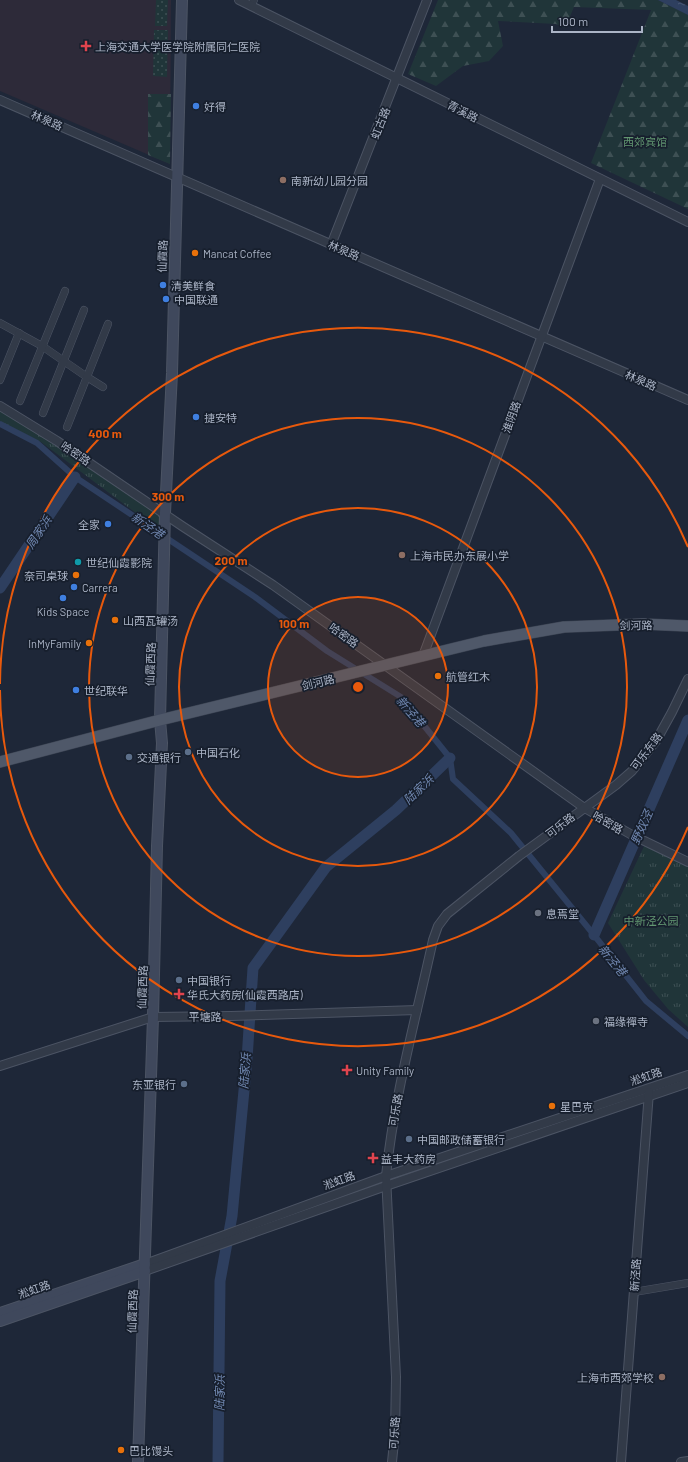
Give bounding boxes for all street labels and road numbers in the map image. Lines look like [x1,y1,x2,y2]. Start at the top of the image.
street label: 青溪路 [445,98,481,124]
street label: 虹古路 [368,105,392,141]
street label: 林泉路 [29,107,65,133]
street label: 林泉路 [326,238,362,262]
street label: 仙霞路 [155,239,169,273]
street label: 林泉路 [623,367,659,393]
street label: 淮阴路 [499,399,523,435]
street label: 哈密路 [59,438,93,468]
street label: 剑河路 [619,618,653,632]
street label: 哈密路 [327,620,361,650]
street label: 仙霞西路 [143,642,157,686]
street label: 剑河路 [300,672,336,692]
street label: 可乐东路 [628,730,664,772]
street label: 哈密路 [590,808,626,836]
street label: 可乐路 [543,810,577,840]
street label: 仙霞西路 [135,965,149,1009]
street label: 平塘路 [189,1010,222,1023]
street label: 淞虹路 [628,1065,664,1087]
street label: 可乐路 [386,1093,404,1127]
street label: 淞虹路 [321,1168,357,1192]
street label: 新泾路 [627,1258,643,1292]
street label: 淞虹路 [16,1277,52,1301]
street label: 仙霞西路 [125,1289,139,1333]
street label: 可乐路 [386,1416,402,1450]

